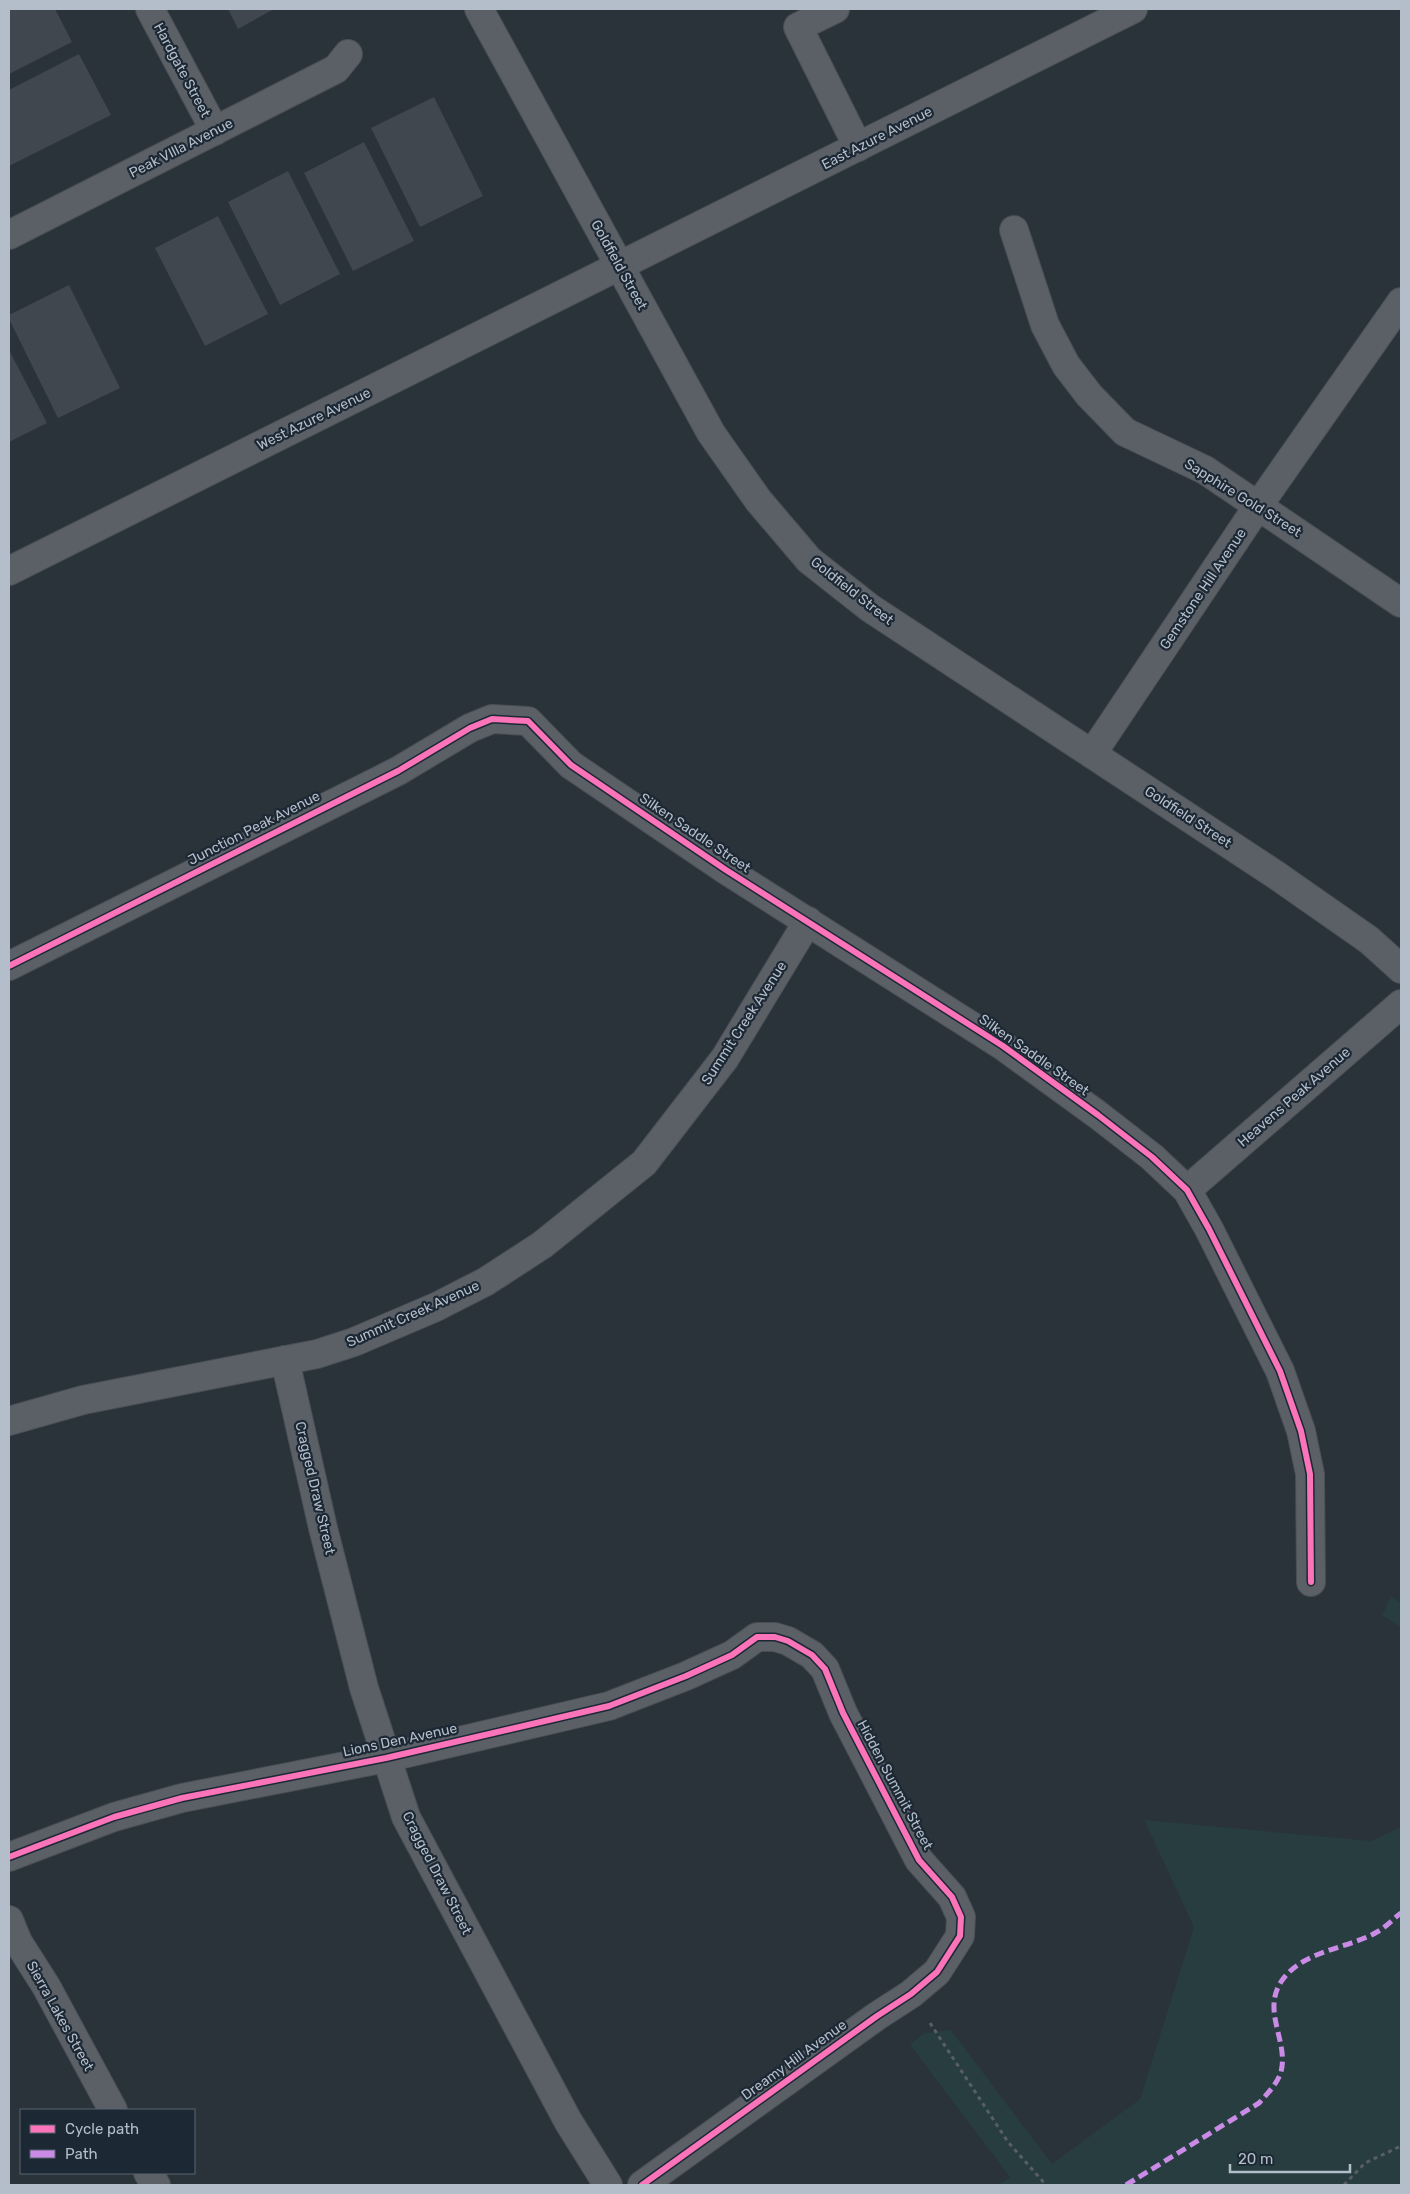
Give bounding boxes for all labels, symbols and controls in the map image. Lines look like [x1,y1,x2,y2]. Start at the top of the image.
street label: Hardgate Street [150,20,214,121]
street label: East Azure Avenue [819,103,935,173]
street label: Peak VIlla Avenue [126,114,236,182]
street label: Goldfield Street [587,217,651,314]
street label: West Azure Avenue [254,384,374,454]
street label: Sapphire Gold Street [1181,455,1305,541]
street label: Gemstone Hill Avenue [1156,525,1250,653]
street label: Goldfield Street [807,553,897,629]
street label: Goldfield Street [1141,783,1235,852]
street label: Junction Peak Avenue [185,787,323,869]
street label: Silken Saddle Street [636,789,754,877]
street label: Summit Creek Avenue [698,958,790,1088]
street label: Silken Saddle Street [976,1011,1093,1100]
street label: Heavens Peak Avenue [1234,1043,1354,1150]
street label: Summit Creek Avenue [344,1277,482,1351]
street label: Cragged Draw Street [291,1420,339,1557]
street label: Hidden Summit Street [854,1717,937,1853]
street label: Lions Den Avenue [341,1720,459,1760]
street label: Cragged Draw Street [399,1809,476,1938]
street label: Sierra Lakes Street [23,1958,98,2074]
street label: Dreamy Hill Avenue [738,2016,850,2104]
legend [20,2109,195,2174]
text: Cycle path [65,2120,139,2138]
scale bar [1230,2142,1350,2174]
text: Path [65,2145,98,2163]
text: 20 m [1238,2150,1273,2168]

